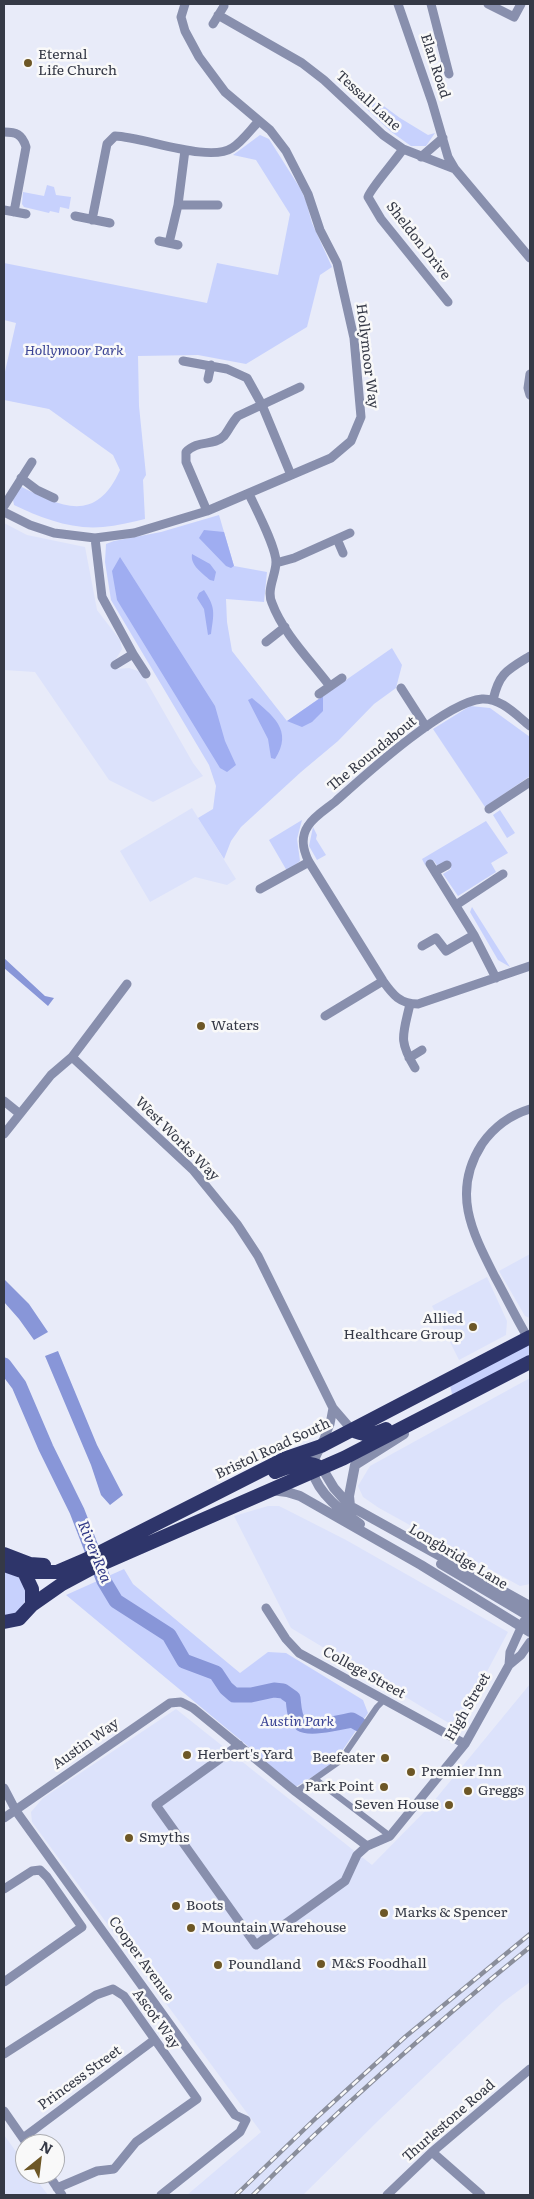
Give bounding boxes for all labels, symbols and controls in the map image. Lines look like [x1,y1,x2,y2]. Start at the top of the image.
street label: Elan Road [417,32,453,100]
place label: Eternal Life Church [38,47,117,80]
marker: Eternal Life Church [22,57,34,69]
street label: Tessall Lane [332,67,404,135]
street label: Sheldon Drive [382,199,454,283]
street label: Hollymoor Way [352,303,382,409]
park label: Hollymoor Park [24,343,124,359]
street label: The Roundabout [324,713,420,795]
place label: Waters [211,1018,259,1034]
marker: Waters [195,1020,207,1032]
street label: West Works Way [132,1094,222,1184]
place label: Allied Healthcare Group [344,1311,463,1344]
marker: Allied Healthcare Group [467,1321,479,1333]
street label: Bristol Road South [213,1415,333,1483]
water label: River Rea [73,1518,115,1586]
street label: Longbridge Lane [405,1521,511,1593]
street label: College Street [320,1643,408,1703]
street label: High Street [442,1670,494,1744]
park label: Austin Park [260,1714,334,1730]
street label: Austin Way [50,1715,122,1773]
place label: Herbert's Yard [197,1747,293,1763]
marker: Herbert's Yard [181,1749,193,1761]
place label: Beefeater [312,1750,375,1766]
marker: Beefeater [379,1752,391,1764]
place label: Premier Inn [421,1764,502,1780]
marker: Premier Inn [405,1766,417,1778]
place label: Park Point [305,1779,374,1795]
marker: Park Point [378,1781,390,1793]
place label: Greggs [478,1783,524,1799]
marker: Greggs [462,1785,474,1797]
place label: Seven House [354,1797,439,1813]
marker: Seven House [443,1799,455,1811]
place label: Smyths [139,1830,189,1846]
marker: Smyths [123,1832,135,1844]
place label: Boots [186,1898,223,1914]
marker: Boots [170,1900,182,1912]
place label: Marks & Spencer [394,1905,507,1921]
marker: Marks & Spencer [378,1907,390,1919]
street label: Cooper Avenue [105,1913,177,2005]
place label: Mountain Warehouse [201,1920,346,1936]
marker: Mountain Warehouse [185,1922,197,1934]
place label: M&S Foodhall [331,1956,427,1972]
place label: Poundland [228,1957,301,1973]
marker: M&S Foodhall [315,1958,327,1970]
marker: Poundland [212,1959,224,1971]
street label: Ascot Way [129,1986,183,2052]
street label: Princess Street [35,2042,125,2114]
street label: Thurlestone Road [399,2076,499,2166]
north arrow [15,2134,65,2184]
text: N [37,2135,57,2158]

